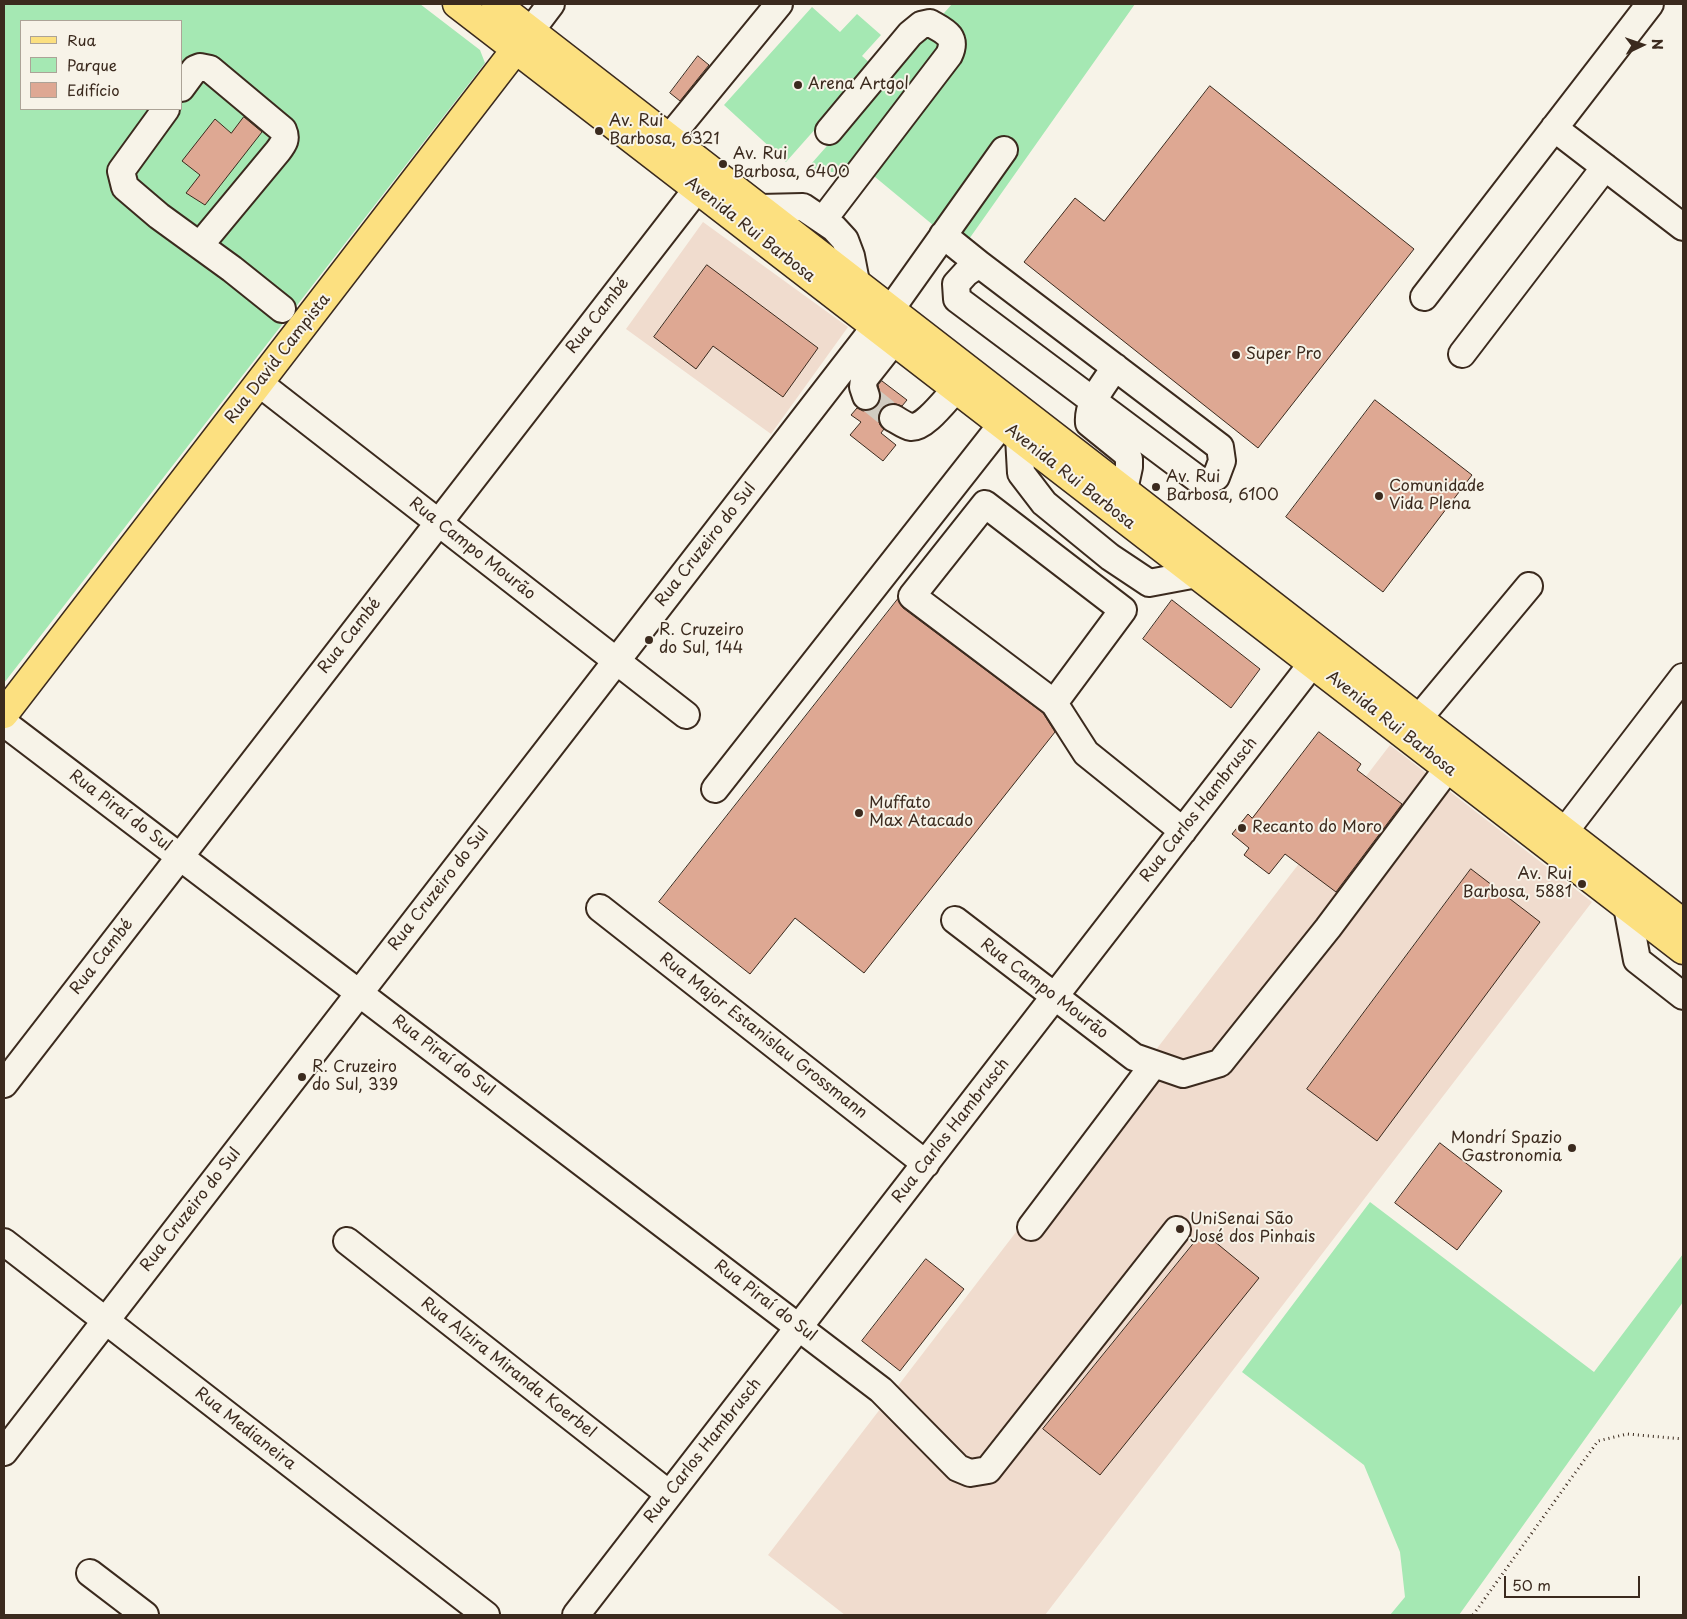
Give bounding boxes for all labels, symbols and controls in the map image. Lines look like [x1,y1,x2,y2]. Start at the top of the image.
legend [20,20,182,110]
north arrow [1617,20,1667,70]
text: Rua [67,28,96,51]
text: N [1647,38,1668,50]
text: Parque [67,53,117,76]
place label: Arena Artgol [808,75,909,95]
text: Edifício [67,78,120,101]
marker: Arena Artgol [792,79,804,91]
place label: Av. Rui Barbosa, 6321 [609,112,719,150]
marker: Av. Rui Barbosa, 6321 [593,125,605,137]
place label: Av. Rui Barbosa, 6400 [733,145,850,183]
marker: Av. Rui Barbosa, 6400 [717,158,729,170]
street label: Avenida Rui Barbosa [681,173,819,287]
street label: Rua Cambé [563,274,633,358]
street label: Rua David Campista [221,290,335,428]
place label: Super Pro [1246,345,1322,365]
marker: Super Pro [1230,349,1242,361]
street label: Avenida Rui Barbosa [1001,420,1139,534]
place label: Av. Rui Barbosa, 6100 [1166,468,1279,506]
place label: Comunidade Vida Plena [1389,477,1485,515]
street label: Rua Cruzeiro do Sul [652,479,760,611]
marker: Av. Rui Barbosa, 6100 [1150,481,1162,493]
marker: Comunidade Vida Plena [1373,490,1385,502]
street label: Rua Campo Mourão [405,494,539,604]
street label: Rua Cambé [315,594,385,678]
place label: R. Cruzeiro do Sul, 144 [659,621,744,659]
marker: R. Cruzeiro do Sul, 144 [643,634,655,646]
street label: Avenida Rui Barbosa [1322,667,1460,781]
street label: Rua Carlos Hambrusch [1137,734,1261,886]
street label: Rua Piraí do Sul [65,766,175,856]
place label: Muffato Max Atacado [869,794,973,832]
marker: Muffato Max Atacado [853,807,865,819]
place label: Recanto do Moro [1252,818,1382,838]
marker: Recanto do Moro [1236,822,1248,834]
street label: Rua Cruzeiro do Sul [385,823,493,955]
place label: Av. Rui Barbosa, 5881 [1463,865,1572,903]
marker: Av. Rui Barbosa, 5881 [1576,878,1588,890]
street label: Rua Cambé [67,915,137,999]
street label: Rua Campo Mourão [976,935,1112,1043]
street label: Rua Major Estanislau Grossmann [655,949,871,1123]
street label: Rua Piraí do Sul [388,1011,498,1101]
street label: Rua Carlos Hambrusch [889,1055,1013,1207]
place label: R. Cruzeiro do Sul, 339 [312,1058,398,1096]
marker: R. Cruzeiro do Sul, 339 [296,1071,308,1083]
place label: Mondrí Spazio Gastronomia [1451,1129,1562,1167]
marker: Mondrí Spazio Gastronomia [1566,1142,1578,1154]
street label: Rua Cruzeiro do Sul [137,1144,245,1276]
place label: UniSenai São José dos Pinhais [1190,1210,1315,1248]
marker: UniSenai São José dos Pinhais [1174,1223,1186,1235]
street label: Rua Piraí do Sul [710,1256,820,1346]
street label: Rua Alzira Miranda Koerbel [417,1294,599,1442]
street label: Rua Carlos Hambrusch [641,1375,765,1527]
street label: Rua Medianeira [191,1384,299,1474]
scale bar [1507,1566,1643,1598]
text: 50 m [1512,1573,1551,1596]

